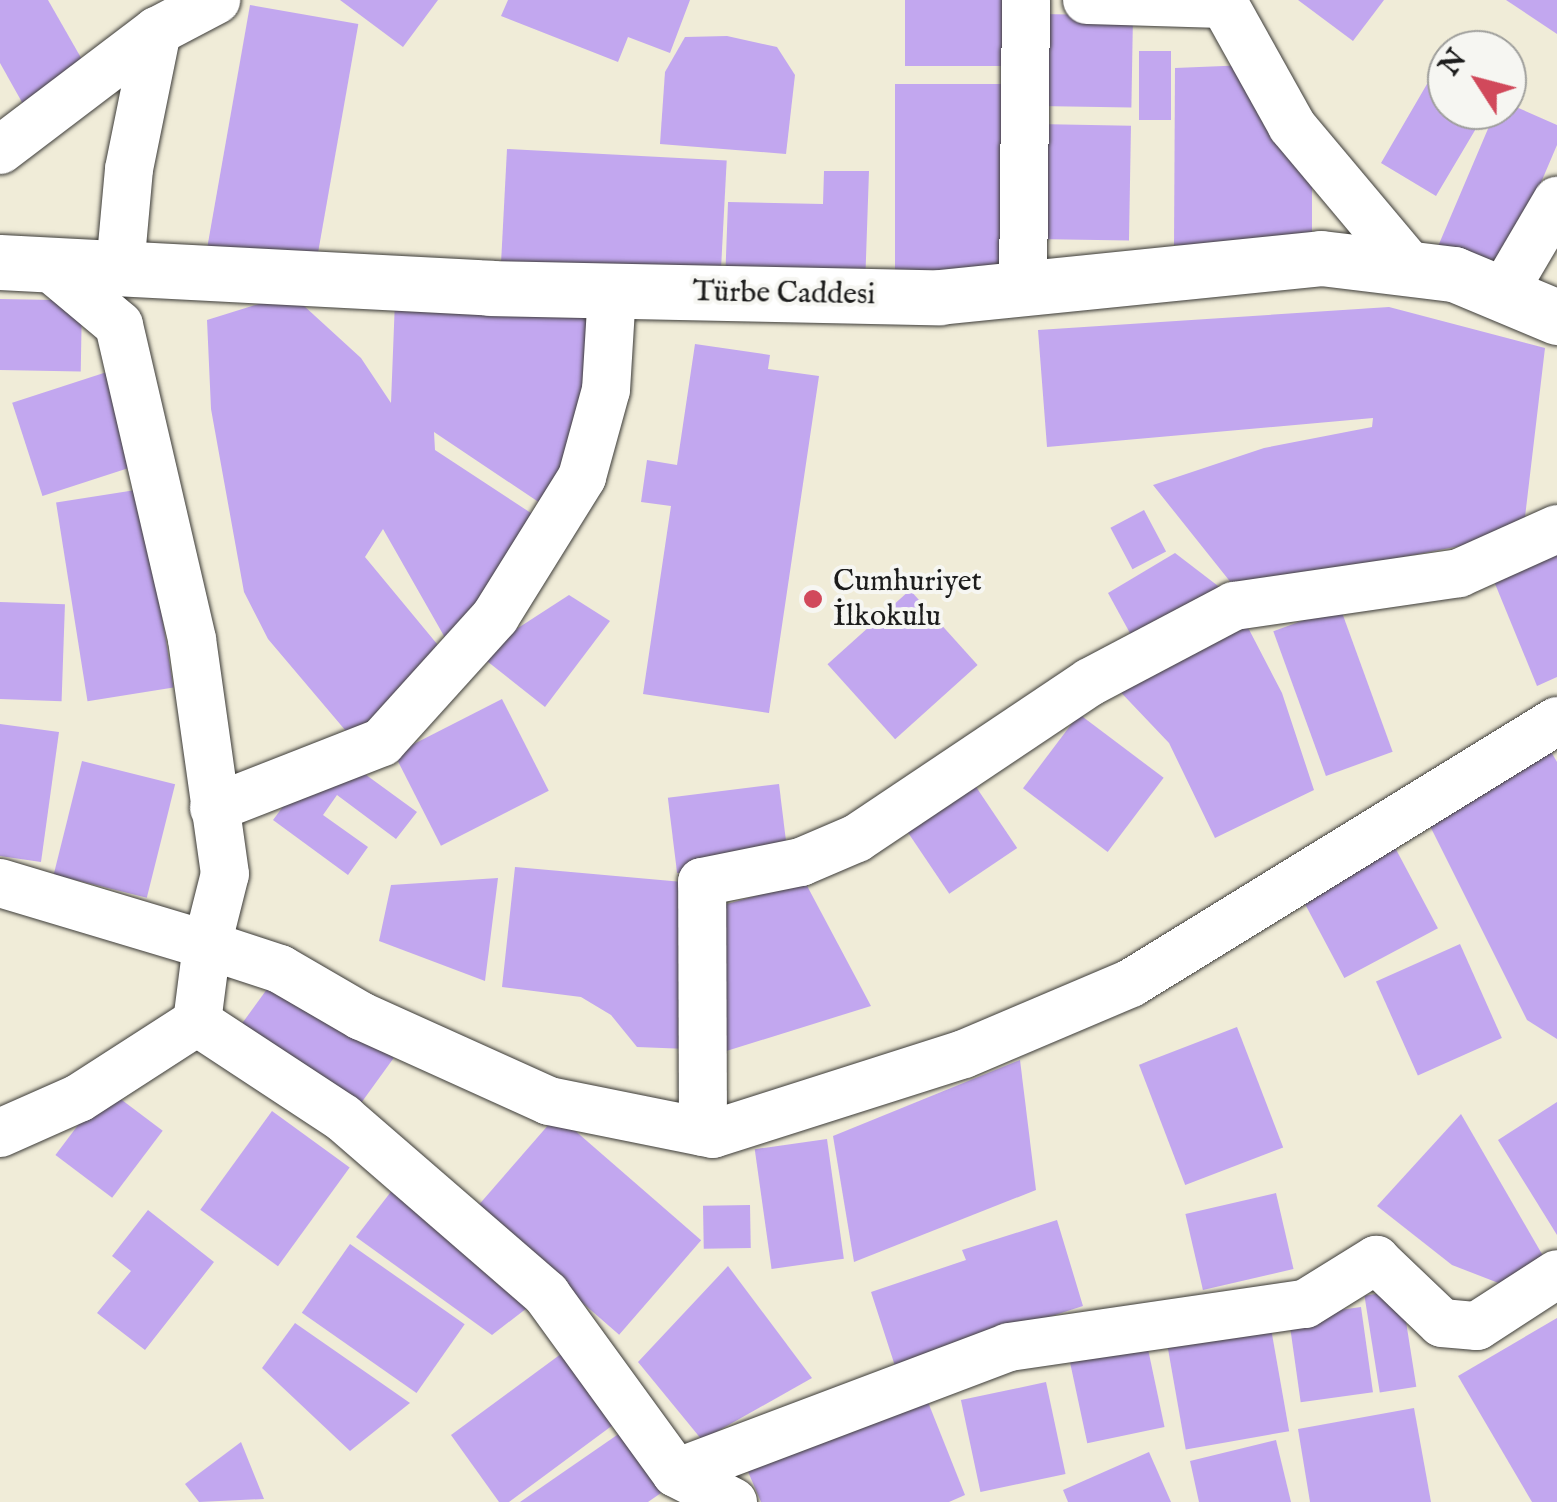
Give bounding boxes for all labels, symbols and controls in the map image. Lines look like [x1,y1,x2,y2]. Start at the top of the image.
north arrow [1427,30,1527,130]
text: N [1433,43,1475,83]
street label: Türbe Caddesi [692,274,876,314]
place label: Cumhuriyet İlkokulu [833,564,982,634]
marker: Cumhuriyet İlkokulu [802,588,824,610]

